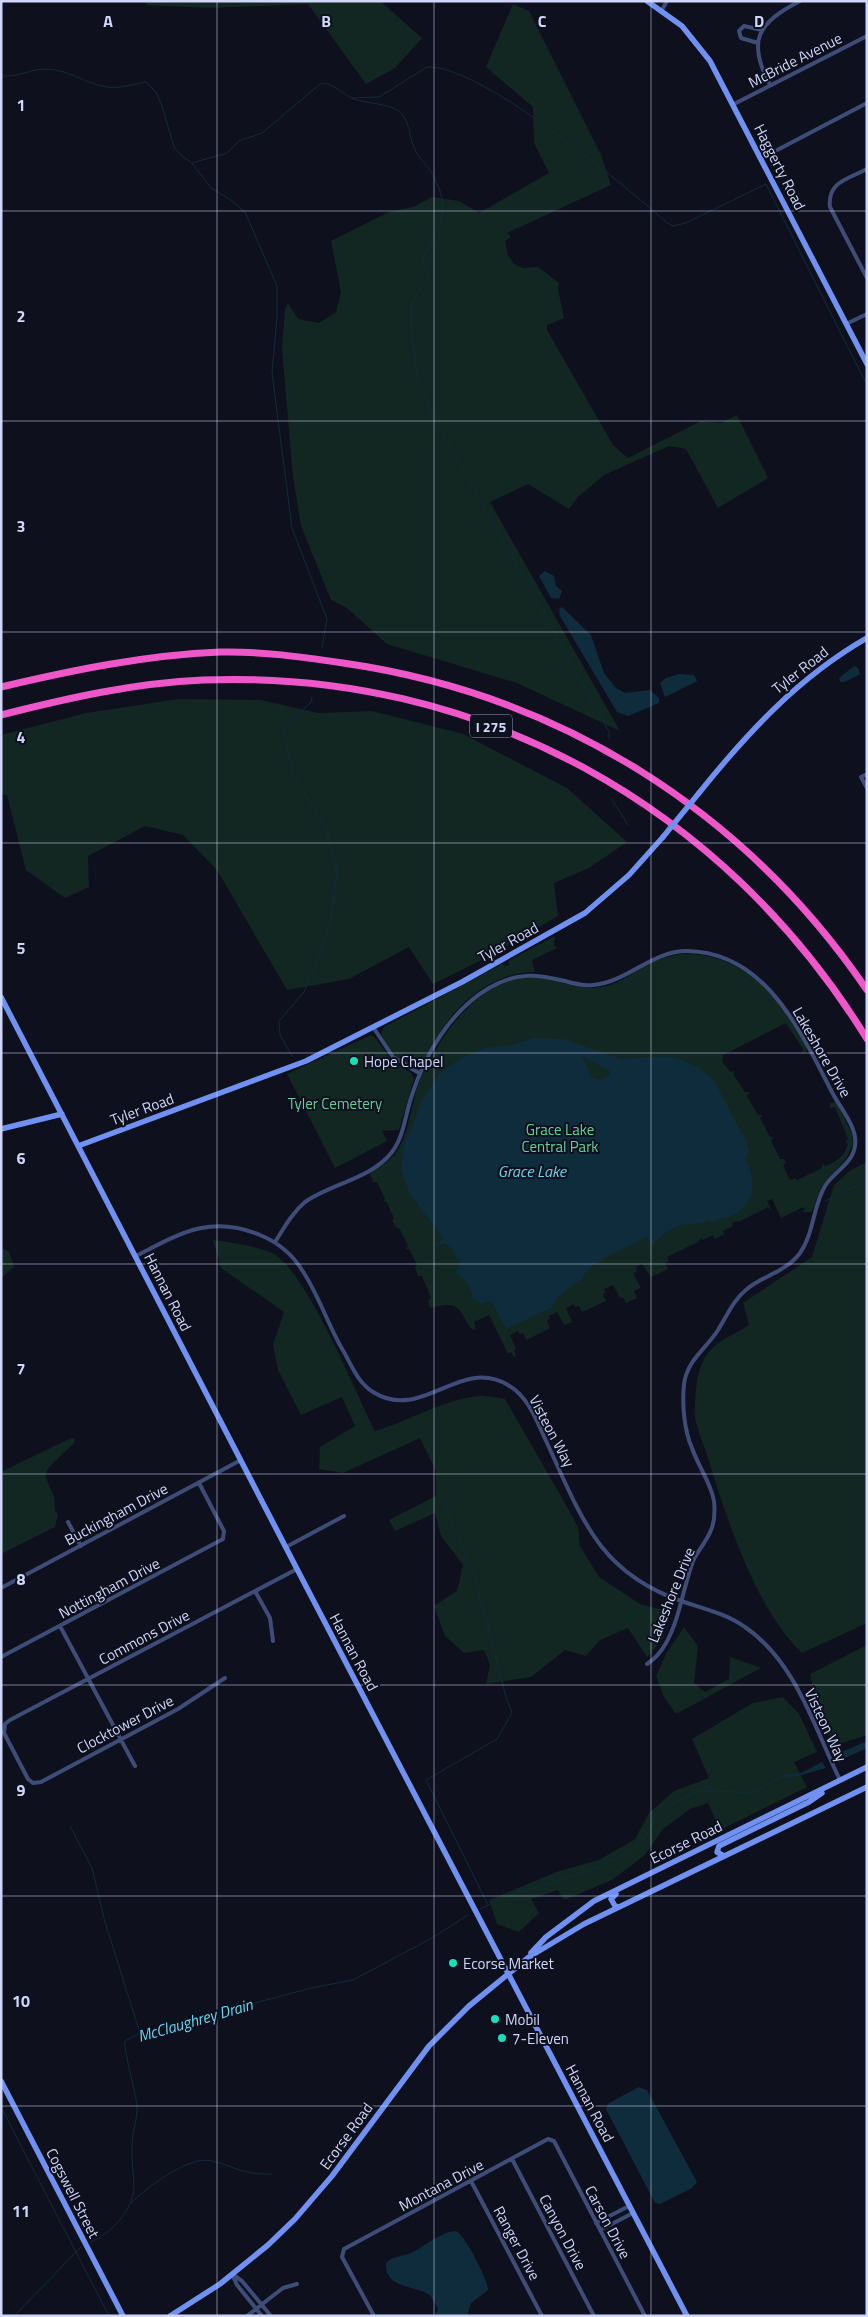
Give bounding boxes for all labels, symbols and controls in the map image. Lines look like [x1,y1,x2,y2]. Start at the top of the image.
text: A [103,9,113,33]
text: B [321,9,331,33]
text: C [538,9,547,33]
text: D [754,9,764,33]
street label: McBride Avenue [744,26,846,94]
text: 1 [17,93,25,117]
street label: Haggerty Road [748,120,812,214]
text: 2 [17,304,25,328]
text: 3 [17,514,25,538]
street label: Tyler Road [767,641,833,699]
road number: I 275 [470,714,512,738]
text: 4 [17,725,26,749]
street label: Tyler Road [474,916,542,968]
text: 5 [17,936,26,960]
street label: Lakeshore Drive [787,1003,857,1101]
place label: Hope Chapel [364,1050,443,1073]
marker: Hope Chapel [348,1055,360,1067]
street label: Tyler Road [107,1087,177,1131]
park label: Tyler Cemetery [288,1092,382,1115]
park label: Grace Lake Central Park [521,1118,599,1158]
text: 6 [17,1146,26,1170]
water label: Grace Lake [498,1159,568,1183]
street label: Hannan Road [138,1249,198,1335]
text: 7 [17,1357,25,1381]
street label: Visteon Way [523,1391,581,1471]
street label: Buckingham Drive [60,1477,172,1551]
street label: Lakeshore Drive [641,1544,701,1646]
street label: Nottingham Drive [54,1552,164,1624]
text: 8 [17,1567,26,1591]
street label: Commons Drive [94,1603,194,1671]
street label: Hannan Road [324,1609,384,1695]
street label: Visteon Way [799,1684,853,1766]
street label: Clocktower Drive [73,1689,177,1759]
text: 9 [17,1778,26,1802]
street label: Ecorse Road [646,1815,726,1869]
place label: Ecorse Market [463,1952,554,1975]
marker: Ecorse Market [447,1957,459,1969]
text: 10 [12,1989,30,2013]
water label: McClaughrey Drain [135,1992,256,2048]
place label: Mobil [505,2008,540,2031]
marker: Mobil [489,2013,501,2025]
place label: 7-Eleven [512,2027,569,2050]
marker: 7-Eleven [496,2032,508,2044]
street label: Hannan Road [560,2060,620,2146]
street label: Ecorse Road [314,2098,378,2174]
street label: Cogswell Street [40,2144,106,2243]
street label: Montana Drive [395,2153,487,2217]
street label: Carson Drive [579,2181,637,2263]
street label: Canyon Drive [533,2190,593,2274]
text: 11 [12,2199,30,2223]
street label: Ranger Drive [488,2202,546,2284]

